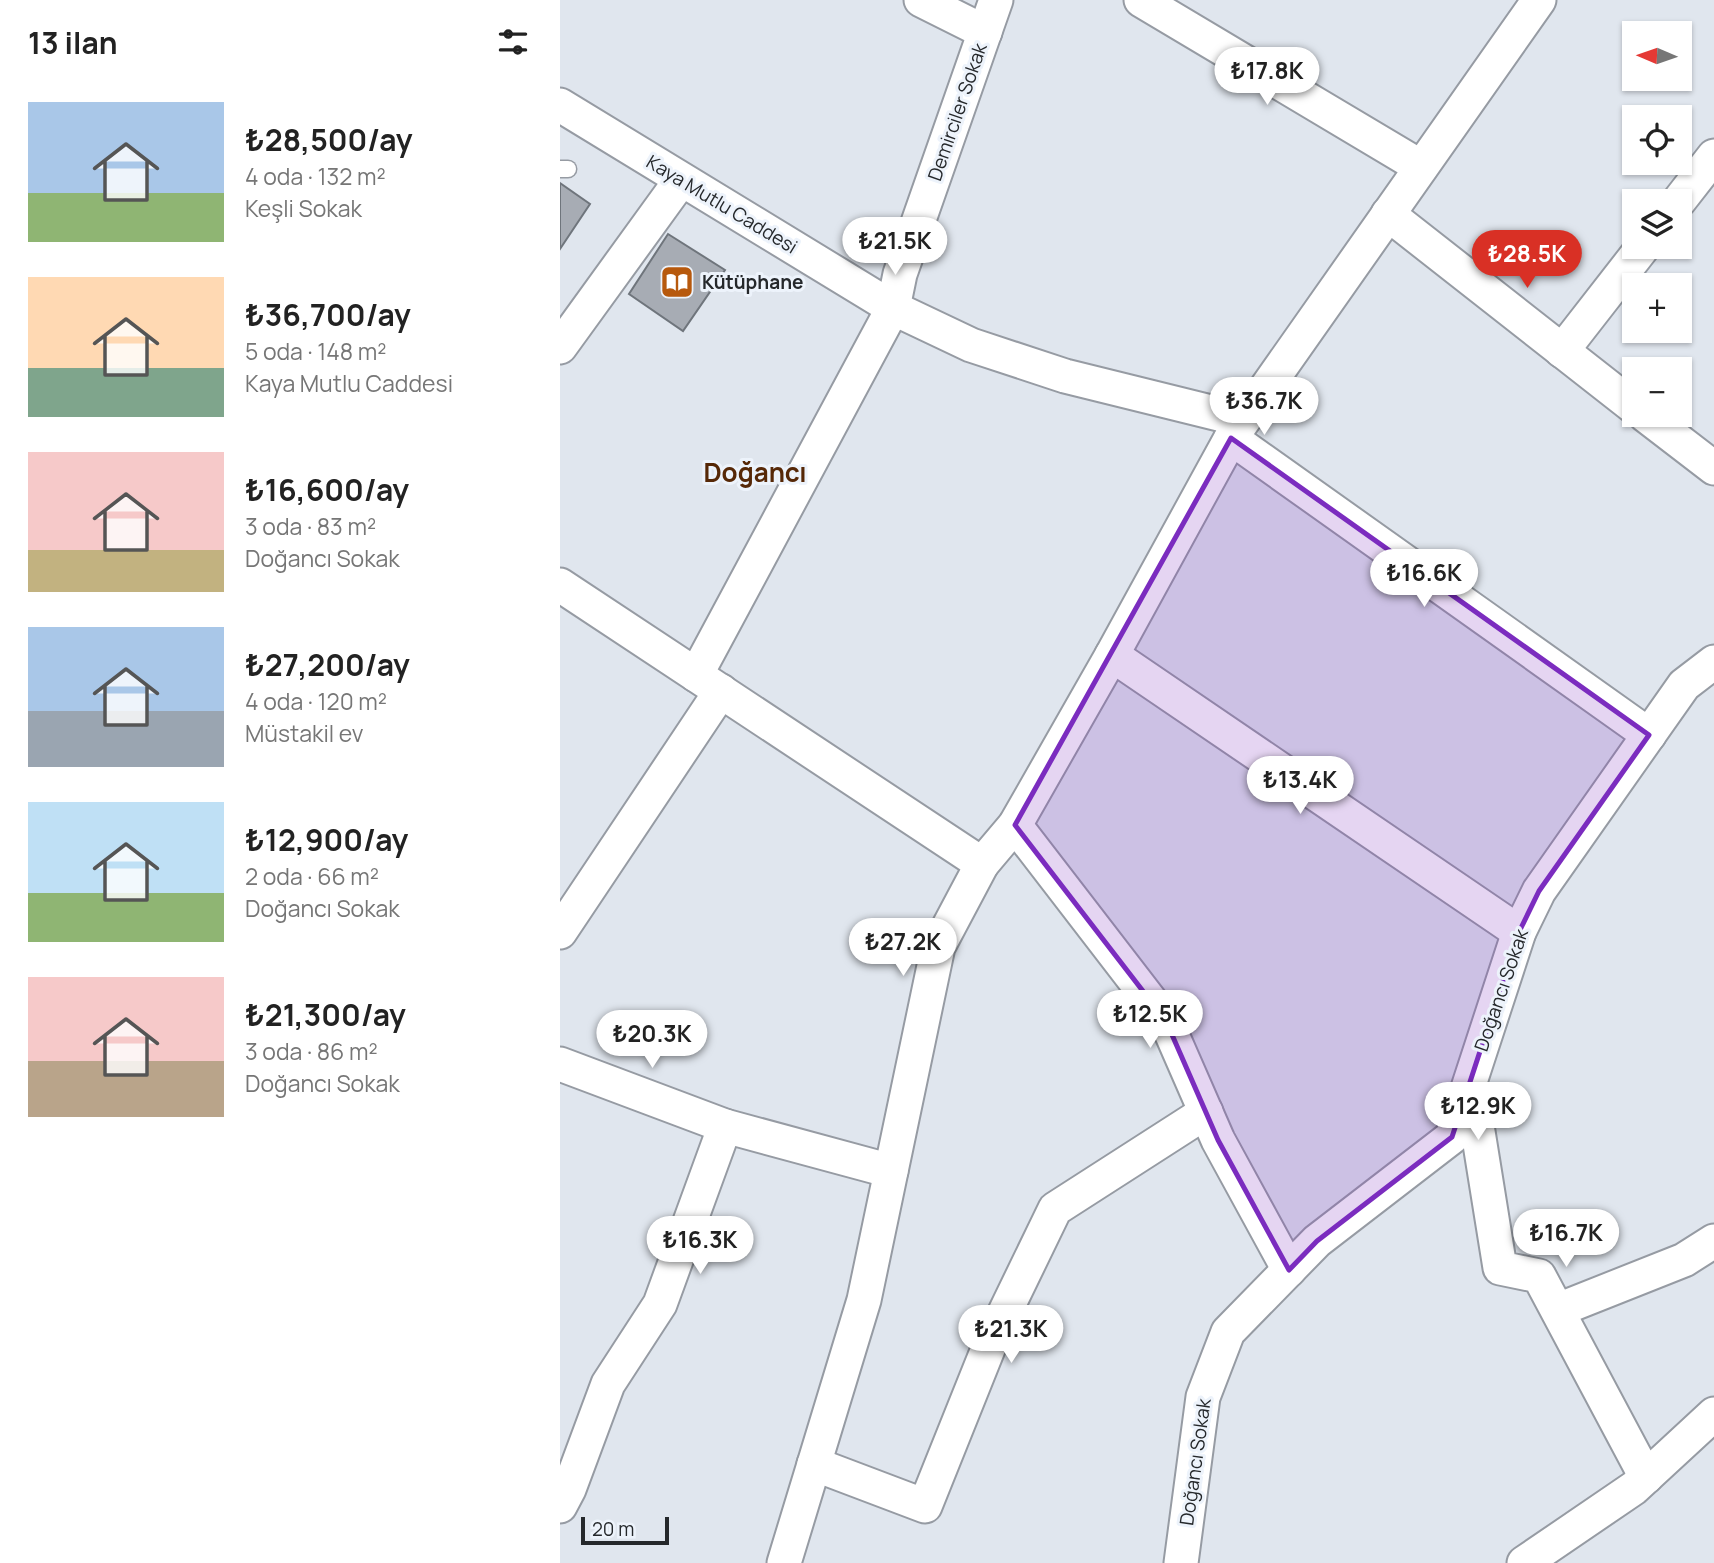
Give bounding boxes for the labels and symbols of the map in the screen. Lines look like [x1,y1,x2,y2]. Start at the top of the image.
north arrow [1622,21,1692,91]
street label: Demirciler Sokak [921,39,993,184]
pin: ₺17.8K [1210,48,1324,107]
street label: Kaya Mutlu Caddesi [642,149,802,259]
pin: ₺21.5K [838,218,952,277]
pin: ₺28.5K [1470,230,1584,290]
library icon: Kütüphane [658,263,696,301]
place label: Kütüphane [702,269,803,295]
pin: ₺36.7K [1207,378,1321,437]
district label: Doğancı [703,454,807,490]
pin: ₺16.6K [1367,550,1481,609]
pin: ₺13.4K [1243,756,1357,816]
pin: ₺27.2K [846,918,960,978]
street label: Doğancı Sokak [1468,925,1534,1055]
pin: ₺12.5K [1093,990,1207,1050]
pin: ₺20.3K [595,1010,709,1070]
pin: ₺12.9K [1421,1082,1535,1142]
pin: ₺16.7K [1509,1210,1623,1269]
pin: ₺16.3K [643,1216,757,1276]
pin: ₺21.3K [954,1306,1068,1365]
street label: Doğancı Sokak [1173,1396,1217,1527]
scale bar [581,1514,668,1546]

